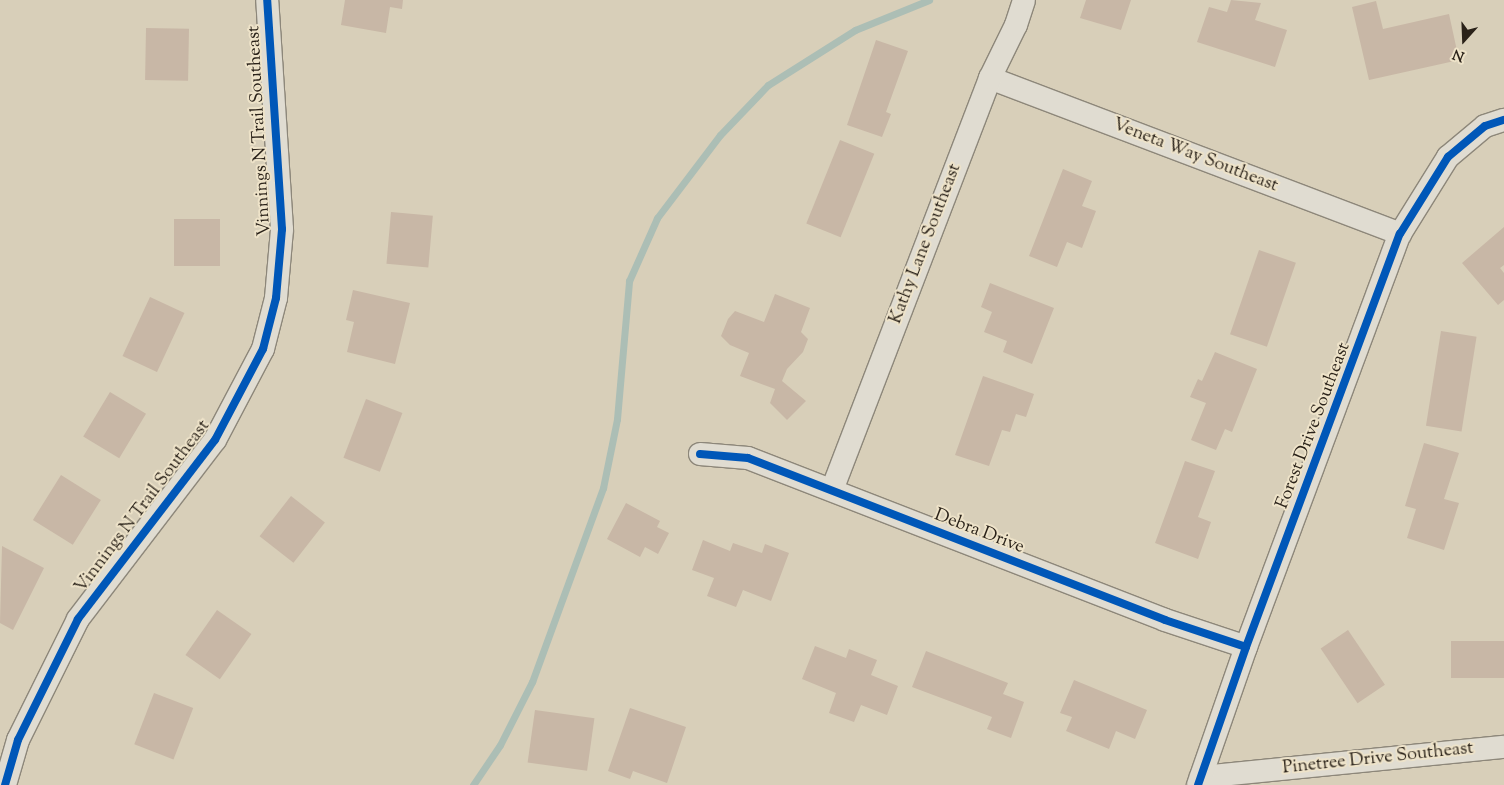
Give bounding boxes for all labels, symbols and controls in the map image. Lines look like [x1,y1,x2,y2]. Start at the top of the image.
north arrow [1439,15,1489,65]
street label: Vinnings N Trail Southeast [244,25,276,237]
text: N [1450,43,1468,65]
street label: Veneta Way Southeast [1109,114,1281,198]
street label: Kathy Lane Southeast [886,161,966,327]
street label: Forest Drive Southeast [1272,340,1356,512]
street label: Vinnings N Trail Southeast [71,416,215,598]
street label: Debra Drive [931,505,1027,559]
street label: Pinetree Drive Southeast [1281,738,1475,780]

